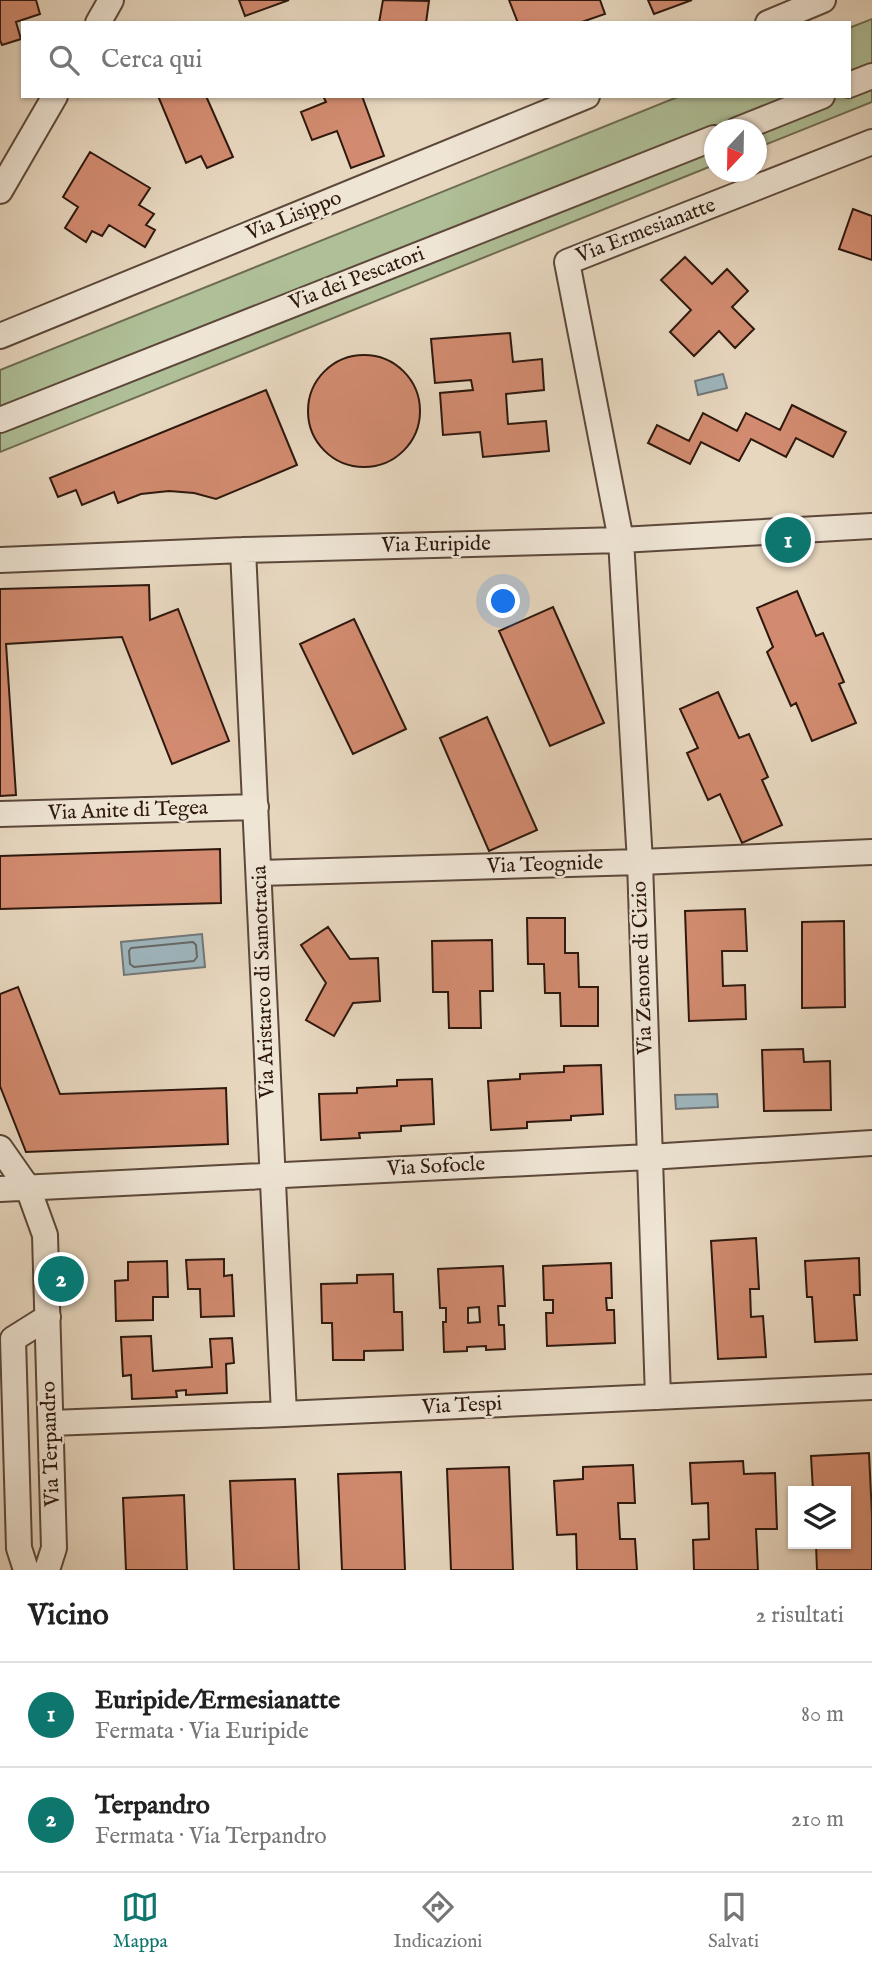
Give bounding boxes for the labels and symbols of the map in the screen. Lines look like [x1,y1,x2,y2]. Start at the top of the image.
north arrow [704,119,767,182]
street label: Via Lisippo [241,185,346,248]
street label: Via Ermesianatte [571,192,720,270]
street label: Via dei Pescatori [285,241,428,318]
pin: 1 [765,514,811,566]
street label: Via Euripide [380,531,491,559]
your location [486,584,520,618]
street label: Via Anite di Tegea [47,795,209,827]
street label: Via Teognide [485,849,604,881]
street label: Via Aristarco di Samotracia [246,864,282,1100]
street label: Via Zenone di Cizio [626,881,660,1056]
street label: Via Sofocle [385,1151,486,1183]
pin: 2 [38,1253,84,1305]
street label: Via Terpandro [35,1381,67,1508]
street label: Via Tespi [420,1390,503,1422]

